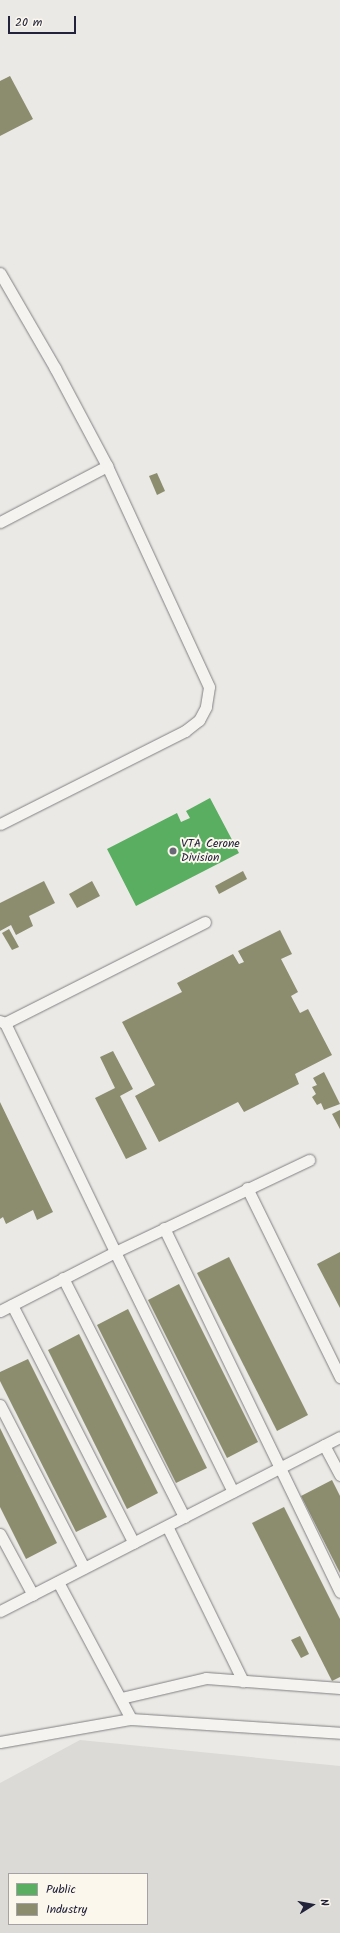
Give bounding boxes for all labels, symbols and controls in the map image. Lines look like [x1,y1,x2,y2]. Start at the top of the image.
scale bar [10,8,78,34]
text: 20 m [15,13,42,32]
place label: VTA Cerone Division [181,837,240,865]
marker: VTA Cerone Division [168,846,178,856]
legend [8,1873,148,1925]
text: Public [46,1880,76,1899]
north arrow [292,1885,332,1925]
text: N [314,1898,333,1908]
text: Industry [46,1900,87,1919]

